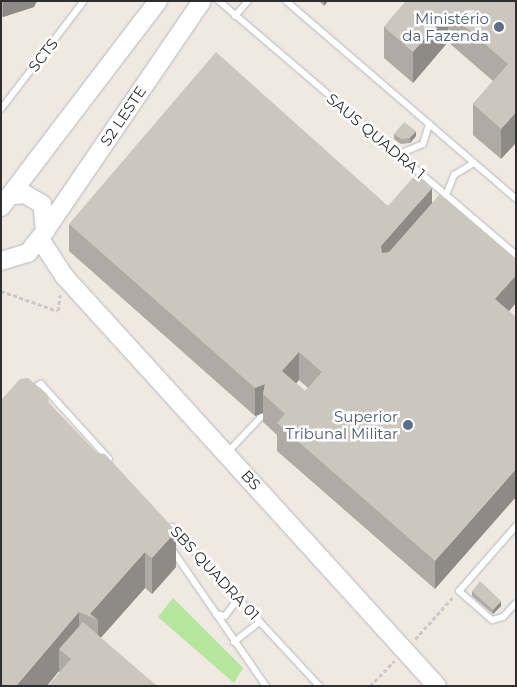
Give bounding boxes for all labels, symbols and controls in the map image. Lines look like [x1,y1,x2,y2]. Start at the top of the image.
place label: Ministério da Fazenda [402,9,489,44]
marker: Ministério da Fazenda [493,21,505,33]
street label: SCTS [24,35,62,75]
street label: S2 LESTE [96,83,150,149]
street label: SAUS QUADRA 1 [323,90,429,182]
place label: Superior Tribunal Militar [286,407,398,442]
marker: Superior Tribunal Militar [402,419,414,431]
street label: BS [237,466,265,494]
street label: SBS QUADRA 01 [167,522,263,624]

